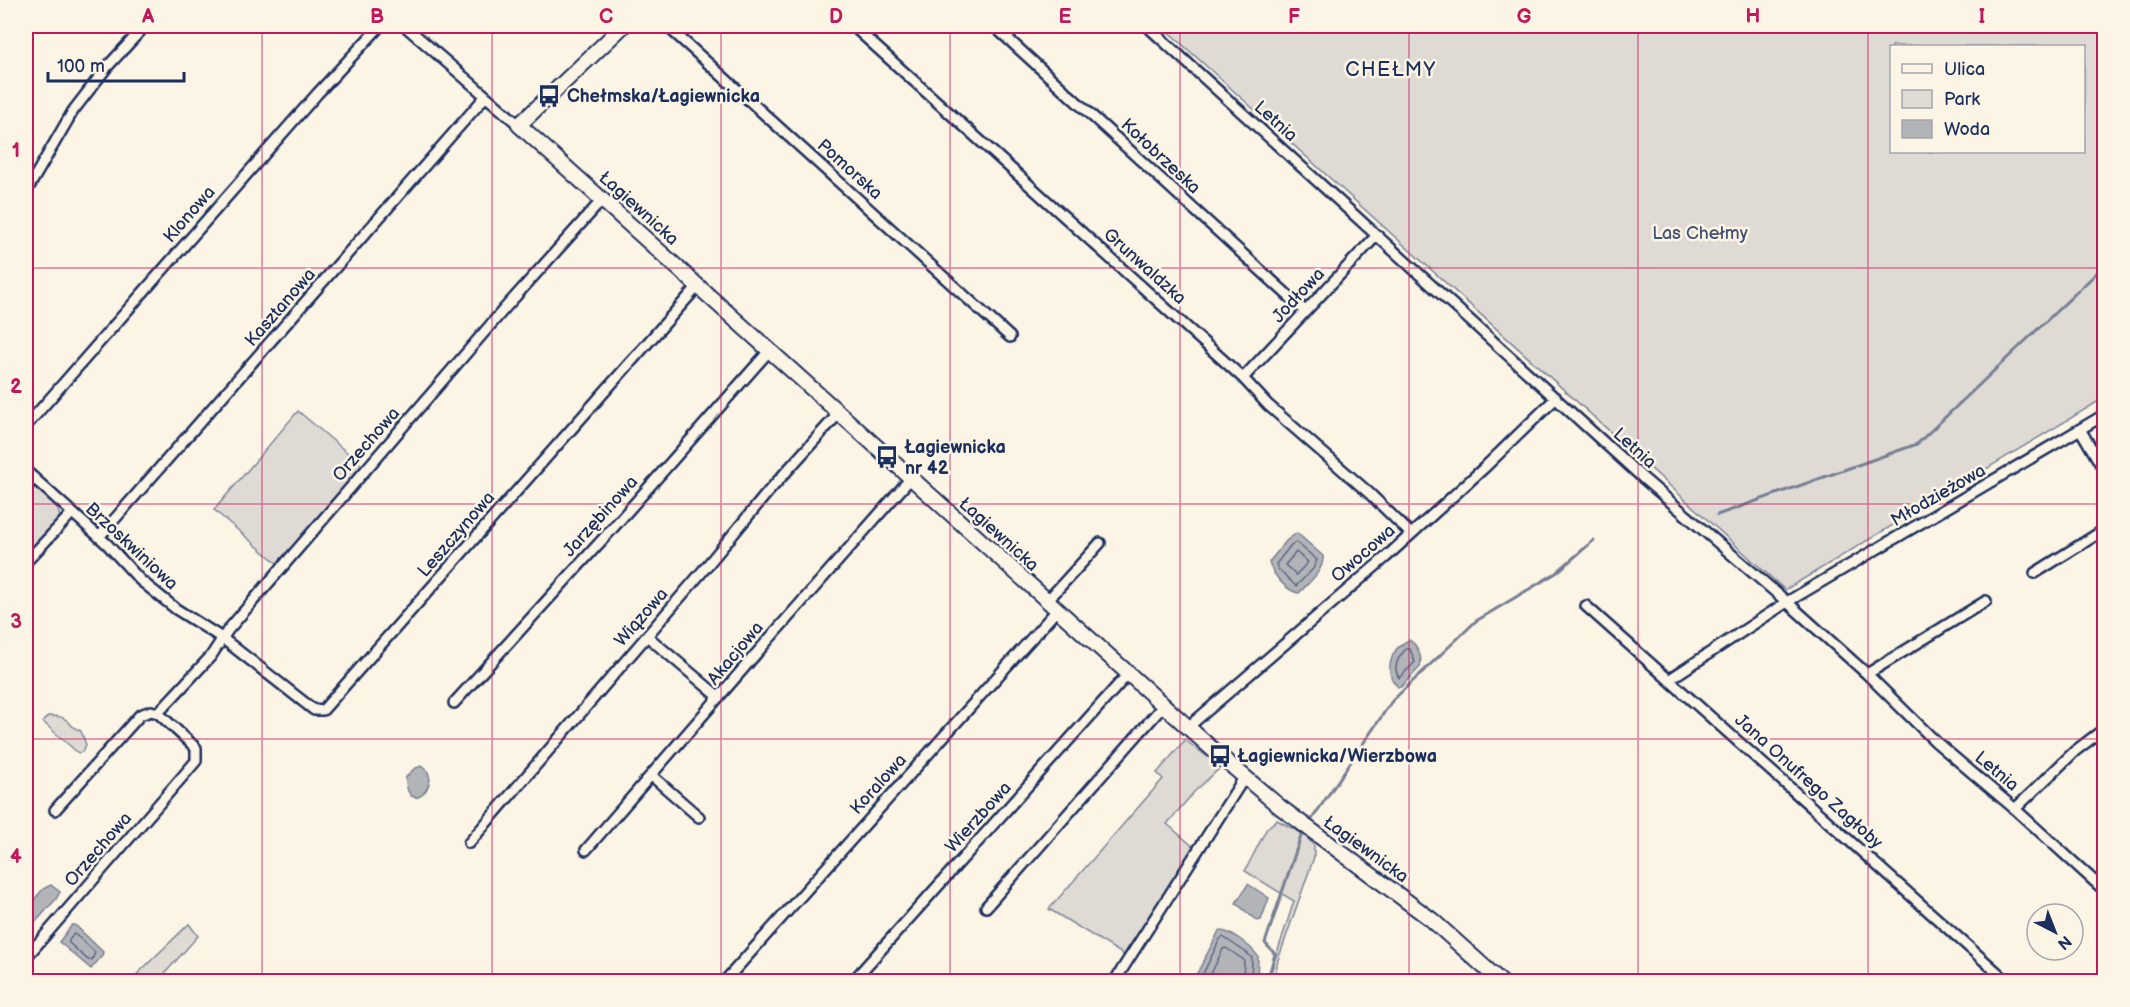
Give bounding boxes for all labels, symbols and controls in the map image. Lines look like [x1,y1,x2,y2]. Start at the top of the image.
text: A [141,5,155,29]
text: B [370,5,384,29]
text: C [599,5,613,29]
text: D [829,5,843,29]
text: E [1059,5,1072,29]
text: F [1288,5,1300,29]
text: G [1517,5,1532,29]
text: H [1746,5,1760,29]
text: I [1979,5,1985,29]
scale bar [48,45,184,83]
legend [1890,45,2085,153]
text: 100 m [57,56,105,77]
district label: CHEŁMY [1345,58,1437,82]
text: Ulica [1944,59,1985,80]
bus stop icon: Chełmska/Łagiewnicka [536,83,562,109]
place label: Chełmska/Łagiewnicka [567,86,760,107]
text: Park [1944,89,1980,110]
street label: Letnia [1250,97,1301,146]
street label: Kołobrzeska [1117,114,1205,198]
text: Woda [1944,119,1990,140]
street label: Pomorska [813,135,886,204]
text: 1 [12,139,20,163]
street label: Łagiewnicka [594,167,683,250]
street label: Klonowa [159,182,220,247]
park label: Las Chełmy [1652,223,1749,244]
street label: Grunwaldzka [1099,224,1190,309]
street label: Kasztanowa [241,264,320,351]
street label: Jodłowa [1268,264,1329,327]
text: 2 [10,375,22,399]
street label: Orzechowa [328,403,404,486]
street label: Letnia [1609,424,1660,473]
place label: Łagiewnicka nr 42 [904,437,1006,479]
bus stop icon: Łagiewnicka nr 42 [874,444,900,470]
street label: Młodzieżowa [1887,460,1989,531]
street label: Jarzębinowa [558,471,642,561]
street label: Leszczynowa [414,487,499,581]
street label: Łagiewnicka [954,493,1043,576]
street label: Brzoskwiniowa [81,498,182,594]
street label: Owocowa [1327,520,1400,587]
street label: Wiązowa [610,584,672,651]
text: 3 [10,610,22,634]
street label: Akacjowa [703,618,768,689]
street label: Jana Onufrego Zagłoby [1730,709,1887,854]
bus stop icon: Łagiewnicka/Wierzbowa [1207,743,1233,769]
place label: Łagiewnicka/Wierzbowa [1237,746,1437,767]
street label: Letnia [1971,747,2023,796]
street label: Koralowa [846,750,911,819]
street label: Wierzbowa [941,778,1016,857]
street label: Orzechowa [60,808,136,891]
street label: Łagiewnicka [1319,811,1412,887]
text: 4 [10,845,22,869]
north arrow [2025,902,2085,962]
text: N [2053,931,2075,953]

